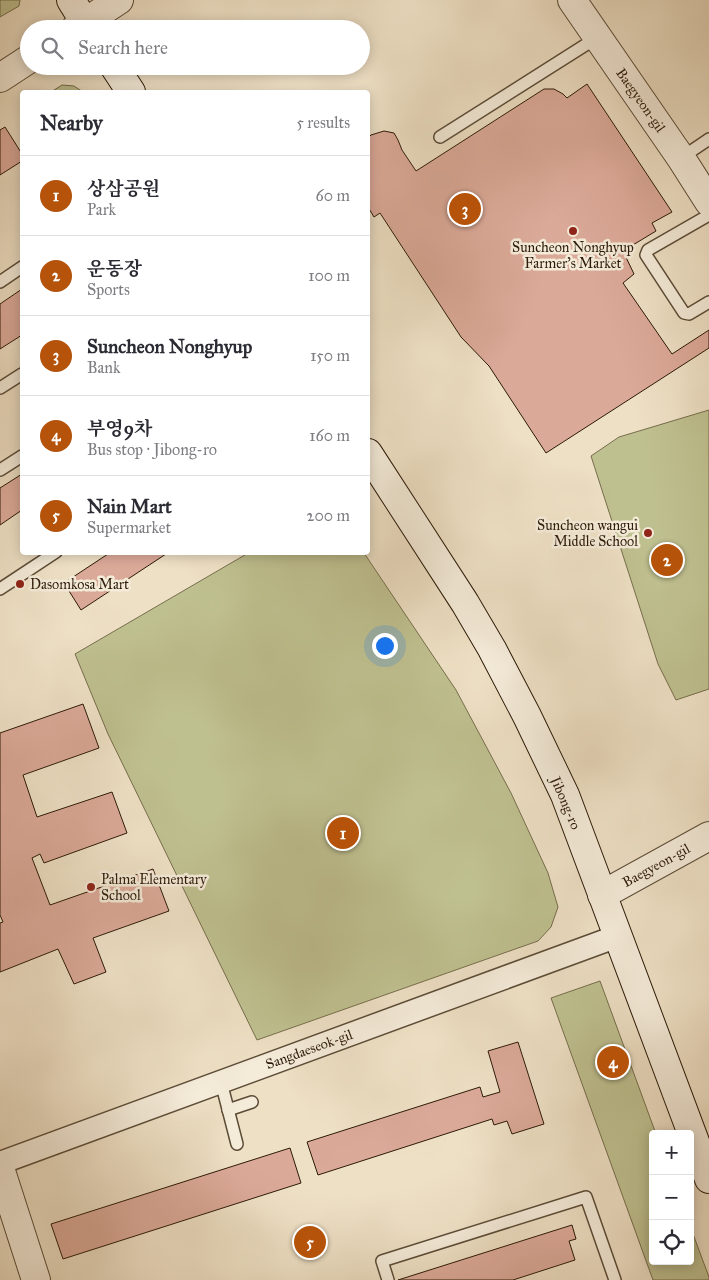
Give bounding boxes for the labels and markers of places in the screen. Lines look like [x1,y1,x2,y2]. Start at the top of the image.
pin: 3 [449,190,481,228]
marker: Suncheon Nonghyup Farmer's Market [567,225,579,237]
place label: Suncheon Nonghyup Farmer's Market [512,239,634,272]
place label: Suncheon wangui Middle School [537,517,638,550]
marker: Suncheon wangui Middle School [642,527,654,539]
pin: 2 [651,541,683,579]
place label: Dasomkosa Mart [30,576,129,593]
marker: Dasomkosa Mart [14,578,26,590]
pin: 1 [327,814,359,852]
place label: Palma Elementary School [101,871,207,904]
marker: Palma Elementary School [85,881,97,893]
pin: 4 [597,1043,629,1081]
pin: 5 [294,1223,326,1261]

